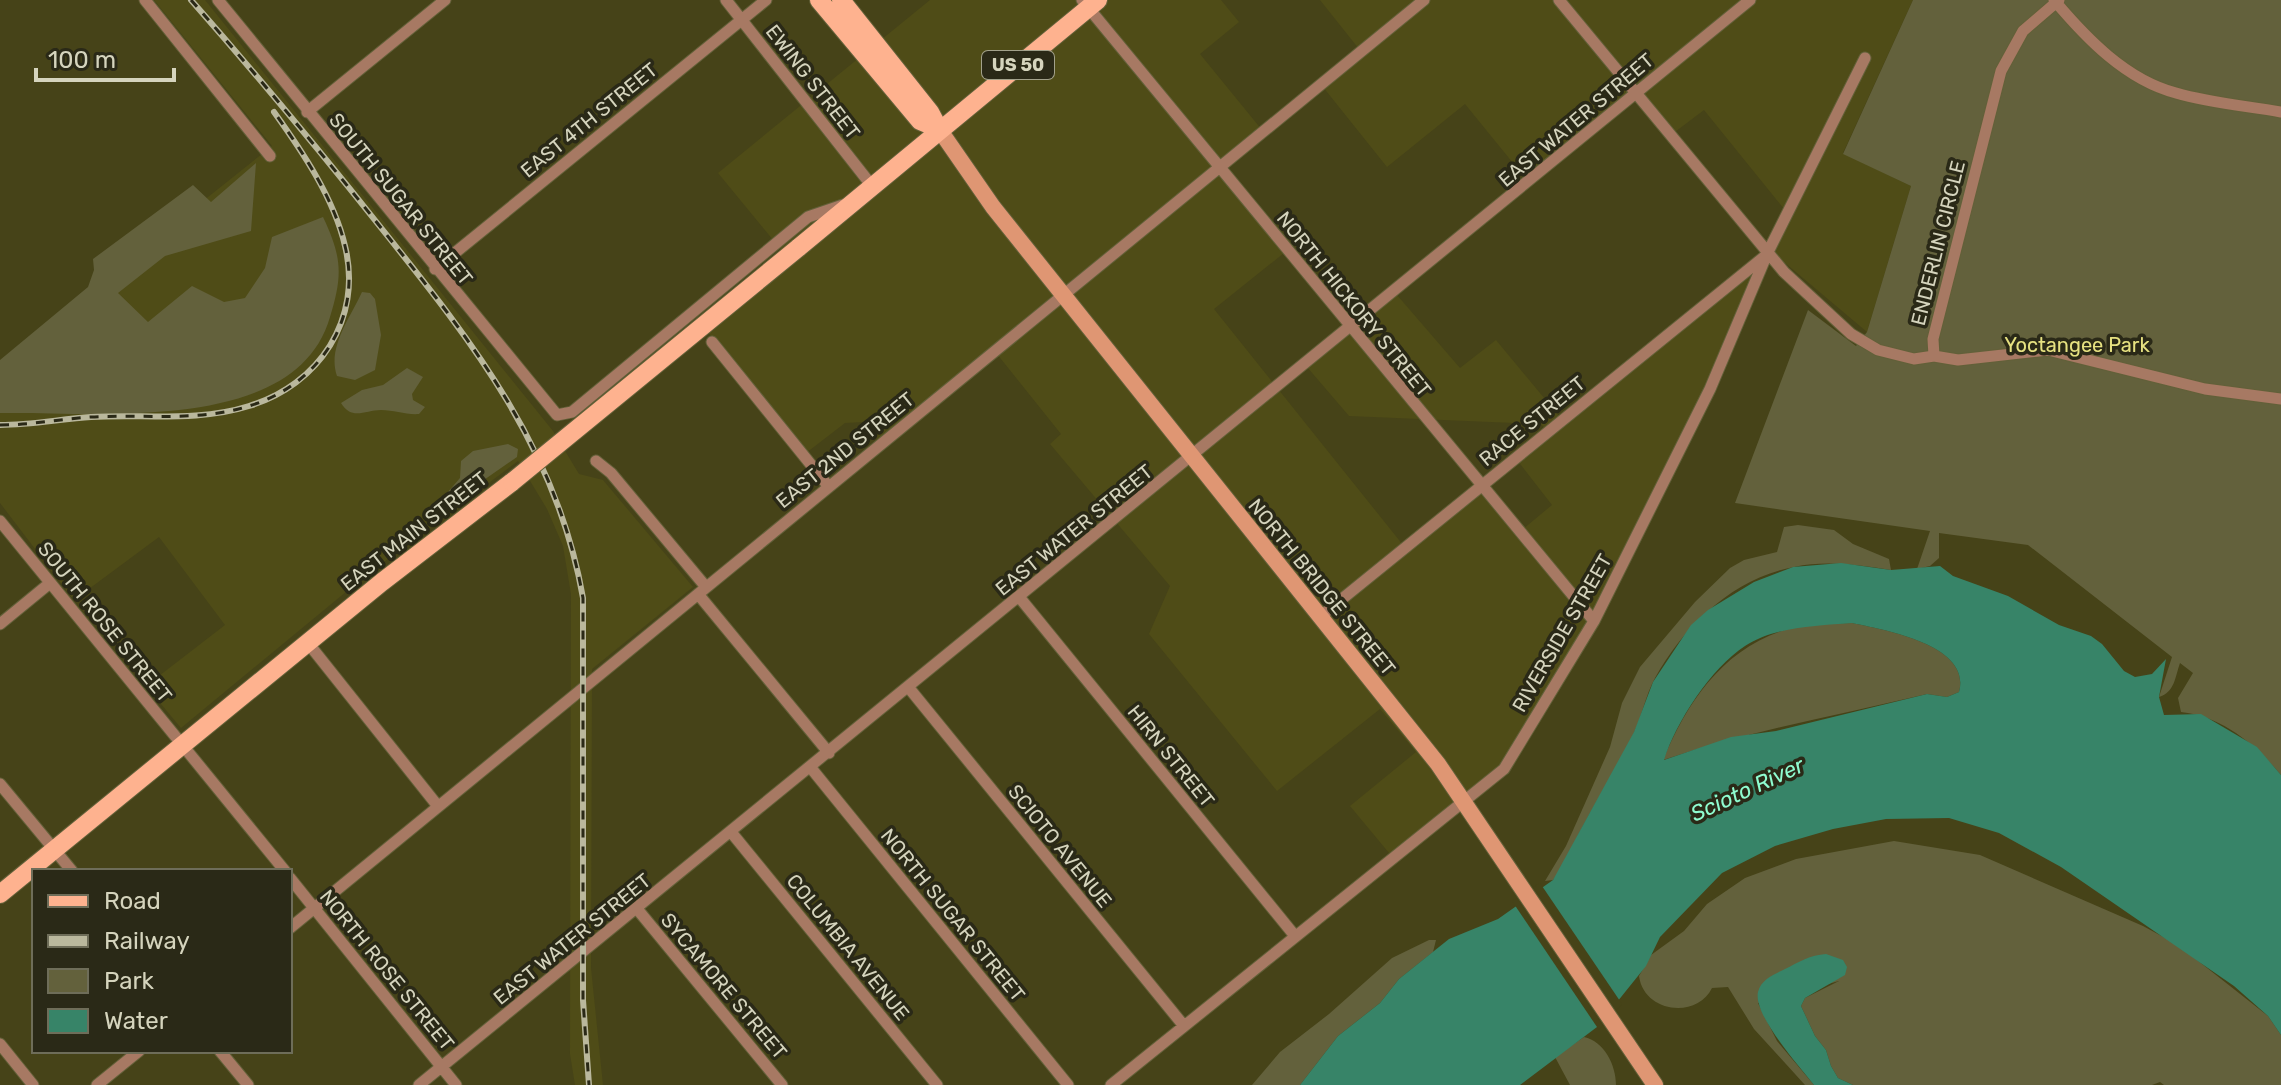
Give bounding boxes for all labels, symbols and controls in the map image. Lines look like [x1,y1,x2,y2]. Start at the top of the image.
street label: EWING STREET [761,20,865,144]
scale bar [36,32,174,82]
text: 100 m [48,46,116,74]
street label: EAST WATER STREET [1494,48,1659,192]
road number: US 50 [982,51,1054,79]
street label: EAST 4TH STREET [516,57,663,183]
street label: SOUTH SUGAR STREET [324,108,478,290]
street label: ENDERLIN CIRCLE [1906,158,1970,328]
street label: NORTH HICKORY STREET [1272,206,1436,402]
park label: Yoctangee Park [2004,333,2150,357]
street label: RACE STREET [1474,371,1590,471]
street label: EAST 2ND STREET [771,387,919,513]
street label: EAST WATER STREET [991,459,1158,601]
street label: EAST MAIN STREET [336,466,493,596]
street label: NORTH BRIDGE STREET [1243,494,1401,680]
street label: SOUTH ROSE STREET [33,537,177,707]
street label: RIVERSIDE STREET [1507,549,1617,716]
street label: HIRN STREET [1123,700,1220,812]
water label: Scioto River [1686,751,1810,828]
street label: SCIOTO AVENUE [1003,780,1117,912]
street label: NORTH SUGAR STREET [876,824,1030,1006]
street label: EAST WATER STREET [489,868,656,1010]
legend [32,869,292,1053]
street label: COLUMBIA AVENUE [782,869,914,1025]
street label: NORTH ROSE STREET [315,885,460,1056]
text: Road [104,887,161,915]
street label: SYCAMORE STREET [656,908,792,1064]
text: Railway [104,927,190,955]
text: Park [104,967,155,995]
text: Water [104,1007,168,1035]

